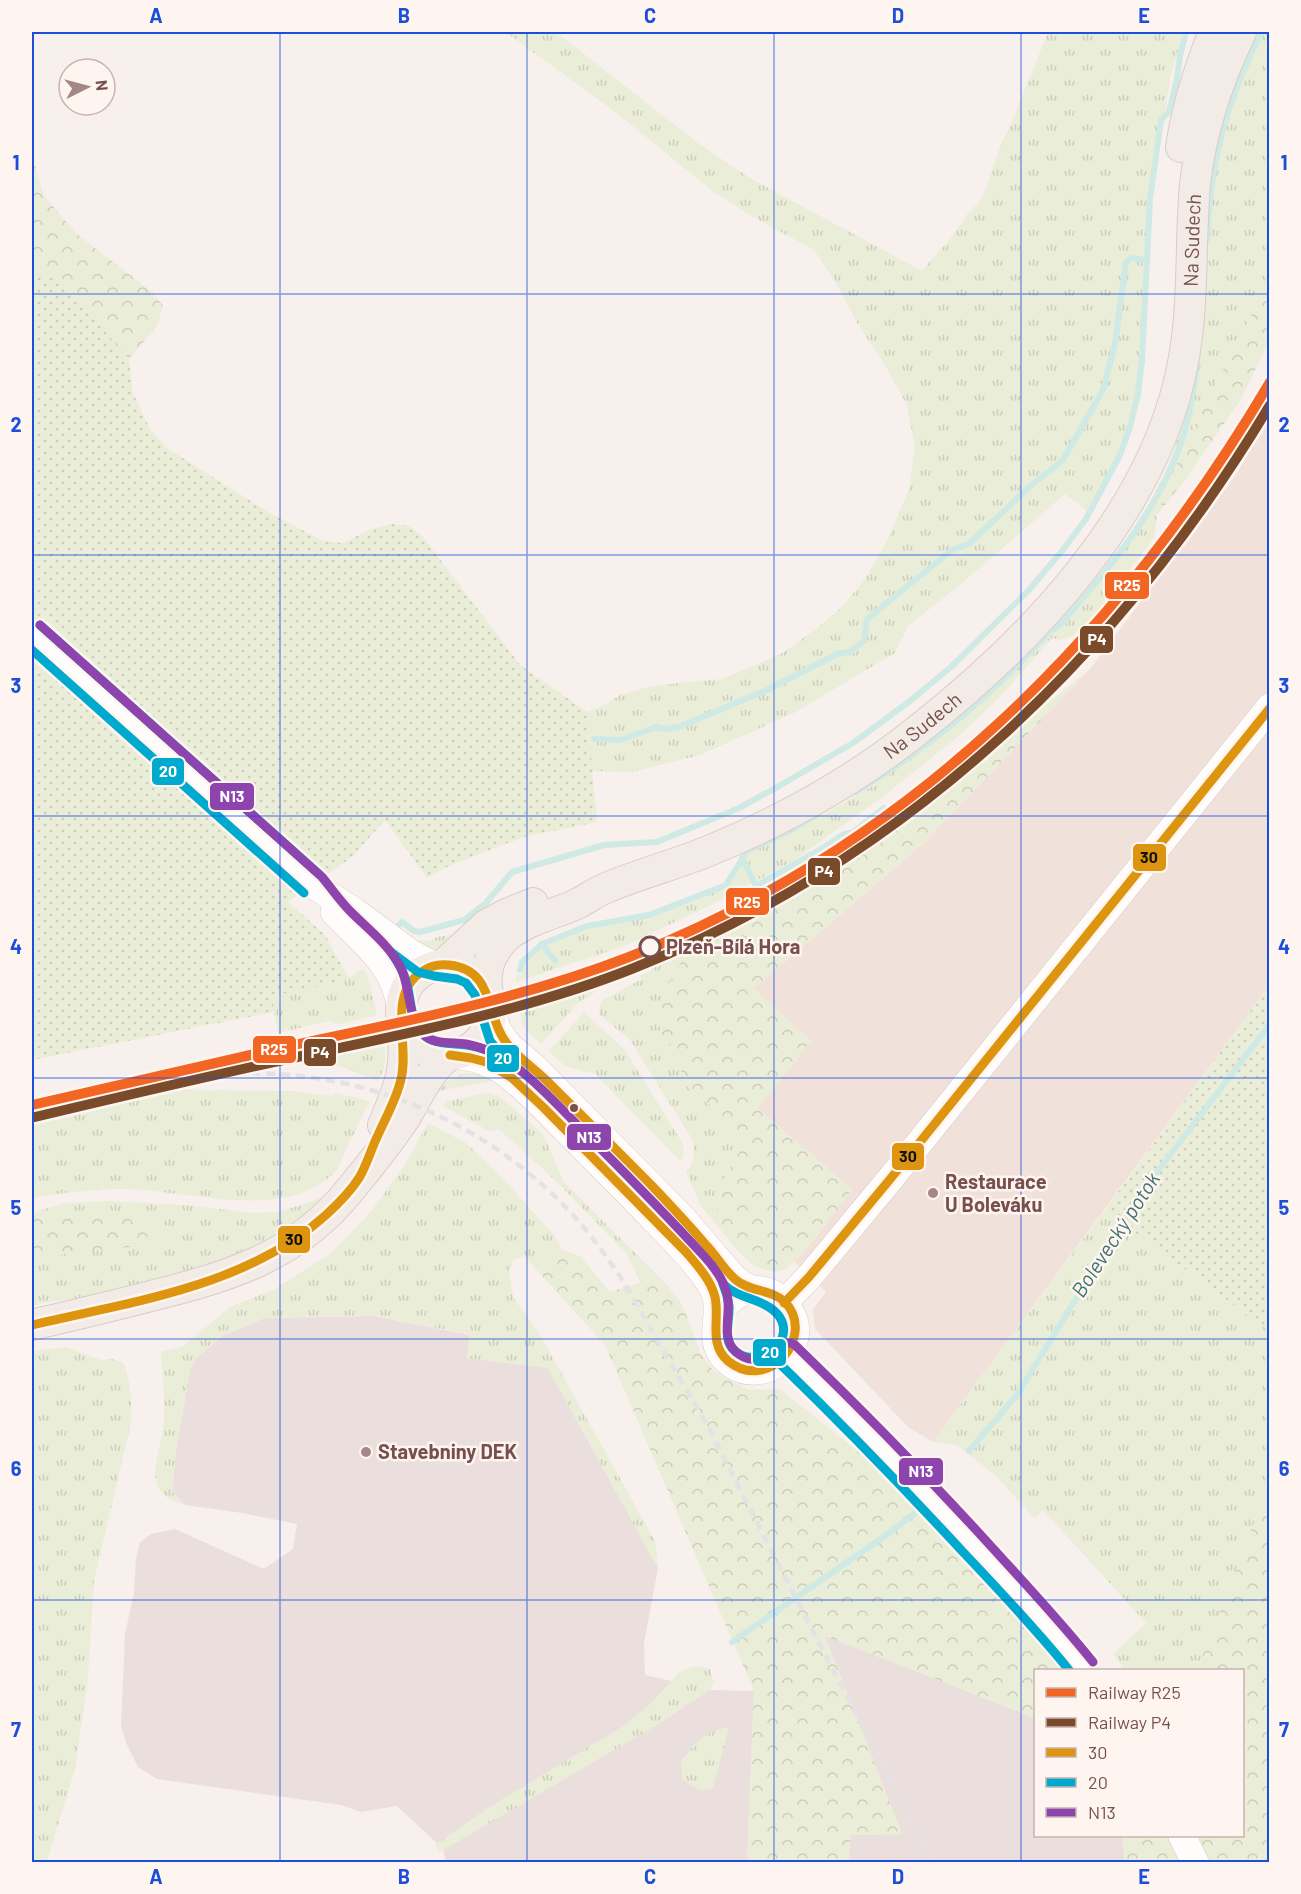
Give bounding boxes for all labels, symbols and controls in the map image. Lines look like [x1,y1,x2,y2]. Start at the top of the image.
text: A [149,3,163,27]
text: B [398,3,410,27]
text: C [644,3,656,27]
text: D [892,3,904,27]
text: E [1138,3,1150,27]
north arrow [57,57,117,117]
text: N [92,79,112,92]
text: 1 [12,150,20,174]
text: 1 [1280,150,1288,174]
street label: Na Sudech [1178,193,1205,287]
text: 2 [10,412,22,436]
text: 2 [1278,412,1290,436]
line badge: R25 [1104,571,1150,600]
text: R25 [1113,575,1141,594]
line badge: P4 [1079,625,1114,654]
text: P4 [1087,629,1107,648]
text: 3 [11,673,21,697]
text: 3 [1279,673,1289,697]
street label: Na Sudech [878,687,966,763]
line badge: 20 [151,757,185,786]
text: 20 [159,761,177,780]
line badge: N13 [209,782,255,811]
text: N13 [220,786,244,805]
line badge: 30 [1132,843,1167,872]
text: 30 [1140,847,1158,866]
line badge: P4 [807,857,841,886]
text: P4 [814,861,834,880]
line badge: R25 [725,887,770,916]
text: R25 [733,892,761,911]
text: 4 [10,934,22,958]
place label: Plzeň-Bílá Hora [666,934,800,958]
text: 4 [1278,934,1290,958]
marker: Plzeň-Bílá Hora [639,936,661,958]
line badge: R25 [252,1035,297,1064]
line badge: P4 [303,1038,337,1067]
text: R25 [260,1039,288,1058]
text: P4 [310,1042,330,1061]
line badge: 20 [486,1044,520,1073]
text: 20 [494,1048,512,1067]
unlabelled marker [568,1102,580,1114]
line badge: N13 [566,1123,612,1151]
text: N13 [577,1127,601,1146]
line badge: 30 [891,1142,925,1171]
text: 30 [899,1146,917,1165]
water label: Bolevecký potok [1065,1166,1165,1301]
place label: Restaurace U Boleváku [945,1169,1047,1216]
marker: Restaurace U Boleváku [926,1186,940,1200]
text: 5 [11,1195,22,1219]
text: 5 [1279,1195,1290,1219]
line badge: 30 [277,1225,311,1254]
text: 30 [285,1229,303,1248]
line badge: 20 [752,1338,787,1367]
text: 20 [761,1342,779,1361]
place label: Stavebniny DEK [378,1439,517,1463]
marker: Stavebniny DEK [359,1445,373,1459]
text: 6 [11,1456,22,1480]
text: 6 [1279,1456,1290,1480]
line badge: N13 [898,1457,944,1486]
text: N13 [909,1461,933,1480]
legend [1034,1669,1244,1837]
text: Railway R25 [1088,1681,1181,1703]
text: Railway P4 [1088,1711,1171,1733]
text: 7 [11,1717,21,1741]
text: 7 [1279,1717,1289,1741]
text: 30 [1088,1741,1107,1763]
text: 20 [1088,1771,1108,1793]
text: N13 [1088,1801,1116,1823]
text: A [149,1864,163,1888]
text: B [398,1864,410,1888]
text: C [644,1864,656,1888]
text: D [892,1864,904,1888]
text: E [1138,1864,1150,1888]

